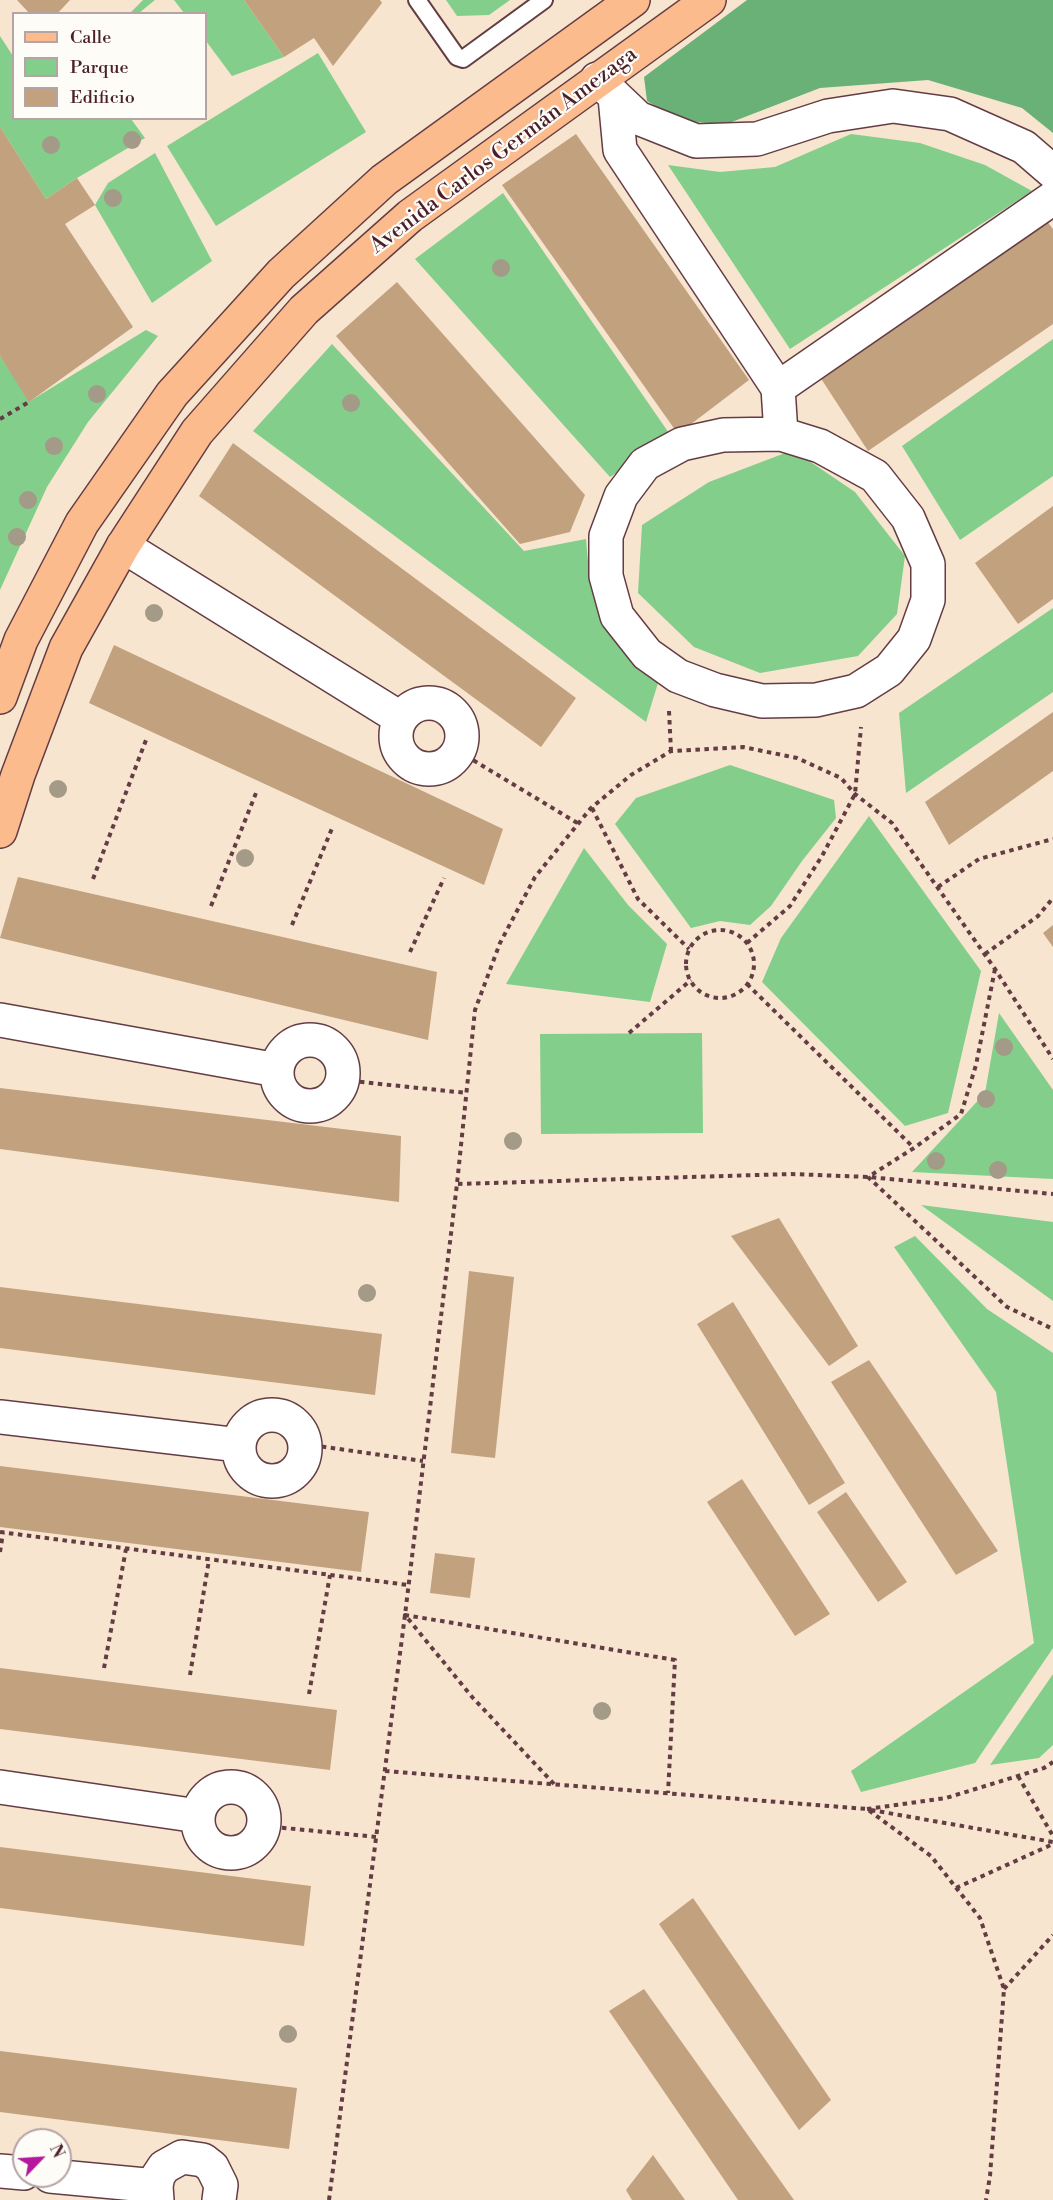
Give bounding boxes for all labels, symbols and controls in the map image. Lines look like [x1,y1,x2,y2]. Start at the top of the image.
legend [12,12,207,120]
text: Calle [70,26,111,49]
street label: Avenida Carlos Germán Amezaga [365,42,643,260]
text: Parque [70,56,129,79]
text: Edificio [70,86,135,109]
north arrow [12,2128,72,2188]
text: N [45,2141,68,2161]

